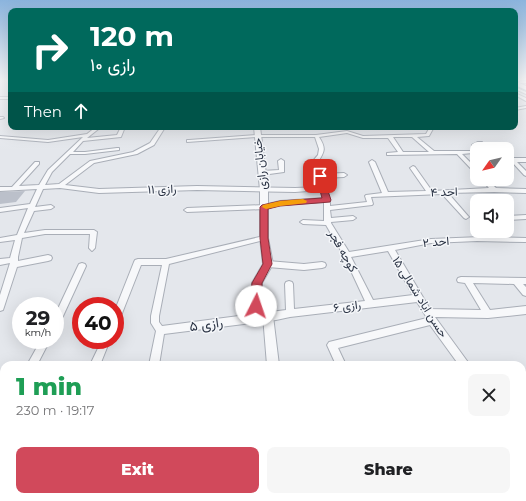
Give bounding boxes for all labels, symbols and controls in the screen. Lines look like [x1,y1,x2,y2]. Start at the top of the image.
text: 120 m [90,19,174,53]
icon: right [24,24,76,76]
text: رازی ۱۰ [90,54,135,76]
icon: ahead [70,100,92,122]
text: Then [24,102,62,121]
street label: خیابان رازی [249,137,271,191]
north arrow [470,142,514,186]
map controls [470,142,514,238]
pin [303,159,337,193]
icon: arrive [309,165,331,187]
street label: رازی ۱۱ [147,181,177,197]
street label: احد ۴ [430,184,458,199]
button: sound [470,194,514,238]
street label: کوچه فجر [324,226,361,275]
street label: احد ۲ [422,233,450,250]
street label: حسن اباد شمالی ۱۵ [389,253,451,341]
position arrow [235,285,277,327]
street label: رازی ۶ [332,296,362,316]
speed limit sign: 40 [72,297,124,349]
text: 29 [26,306,50,330]
street label: رازی ۵ [188,313,224,335]
text: km/h [25,326,51,339]
text: 1 min [16,372,82,401]
button: close [468,374,510,416]
text: 230 m · 19:17 [16,402,94,418]
button: Exit [16,447,259,493]
button: Share [267,447,510,493]

